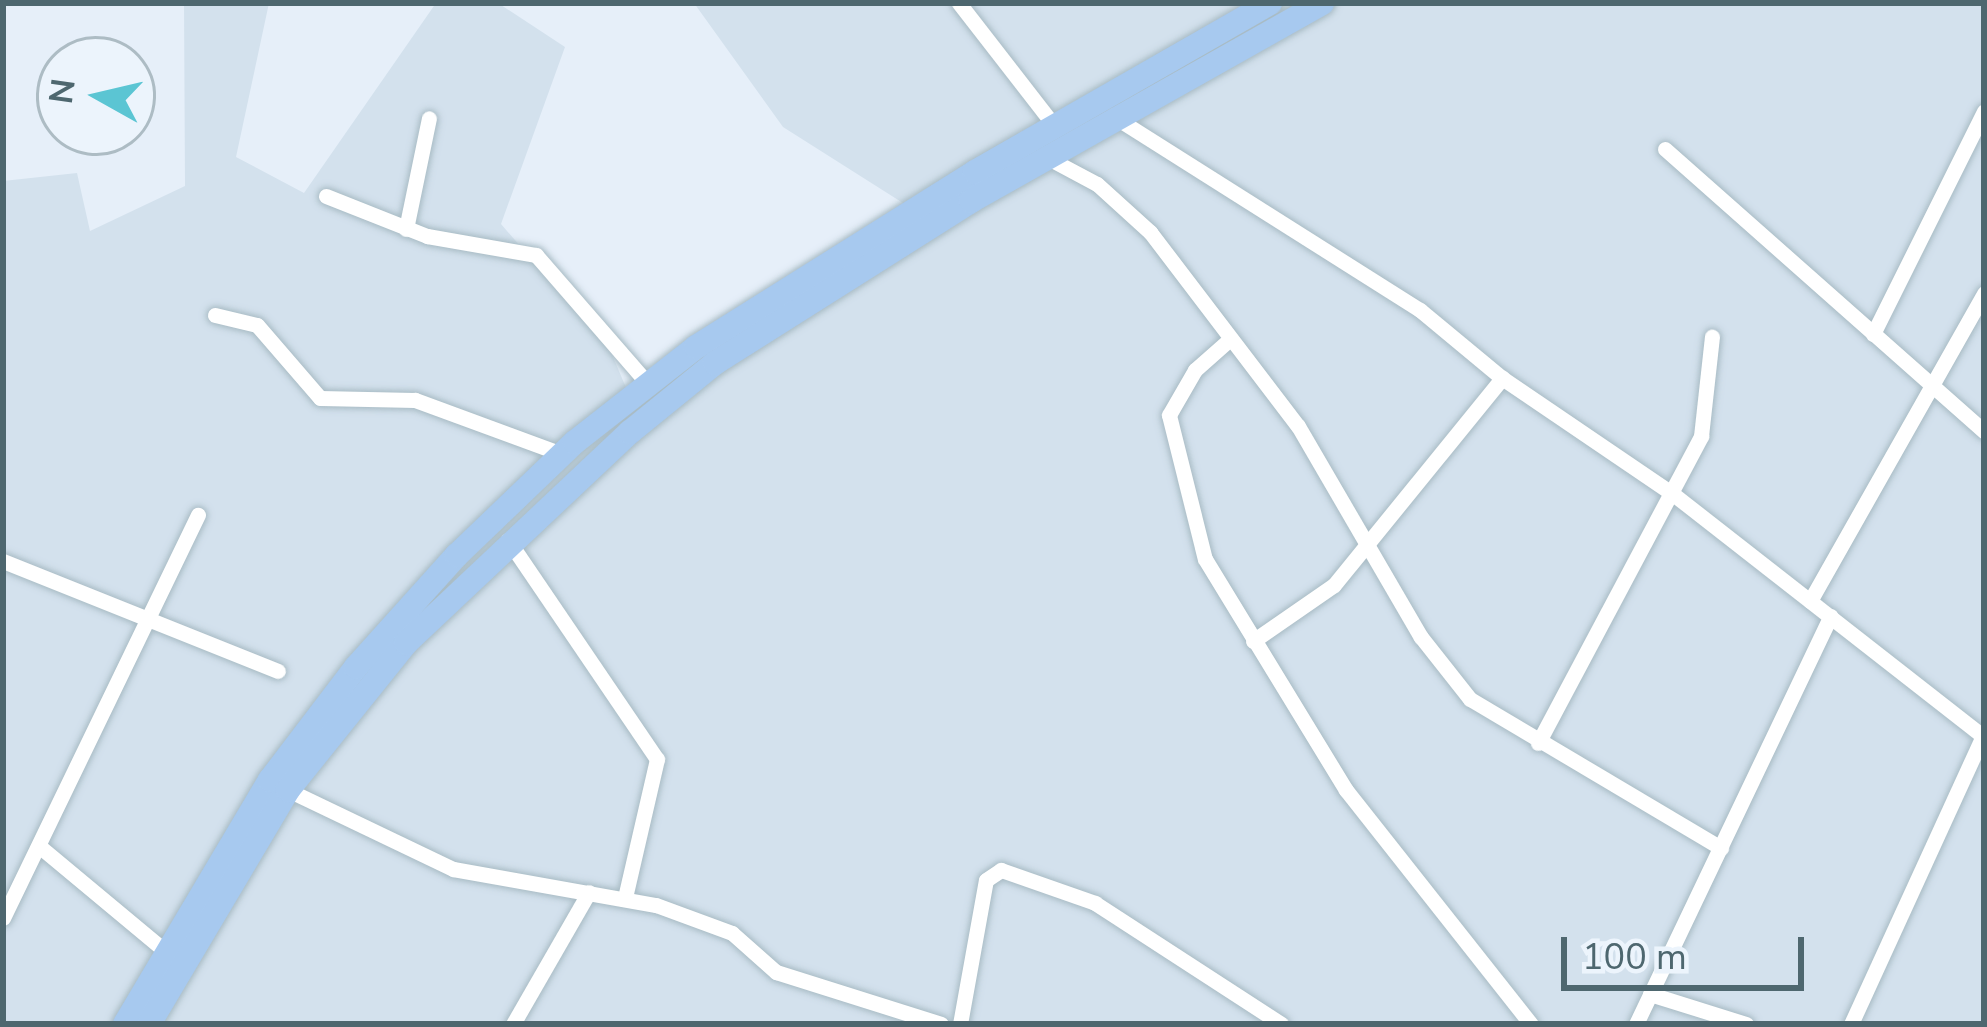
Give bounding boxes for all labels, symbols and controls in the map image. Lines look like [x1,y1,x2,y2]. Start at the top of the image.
north arrow [36,36,156,156]
text: N [39,76,87,107]
scale bar [1567,913,1810,987]
text: 100 m [1582,933,1687,982]

